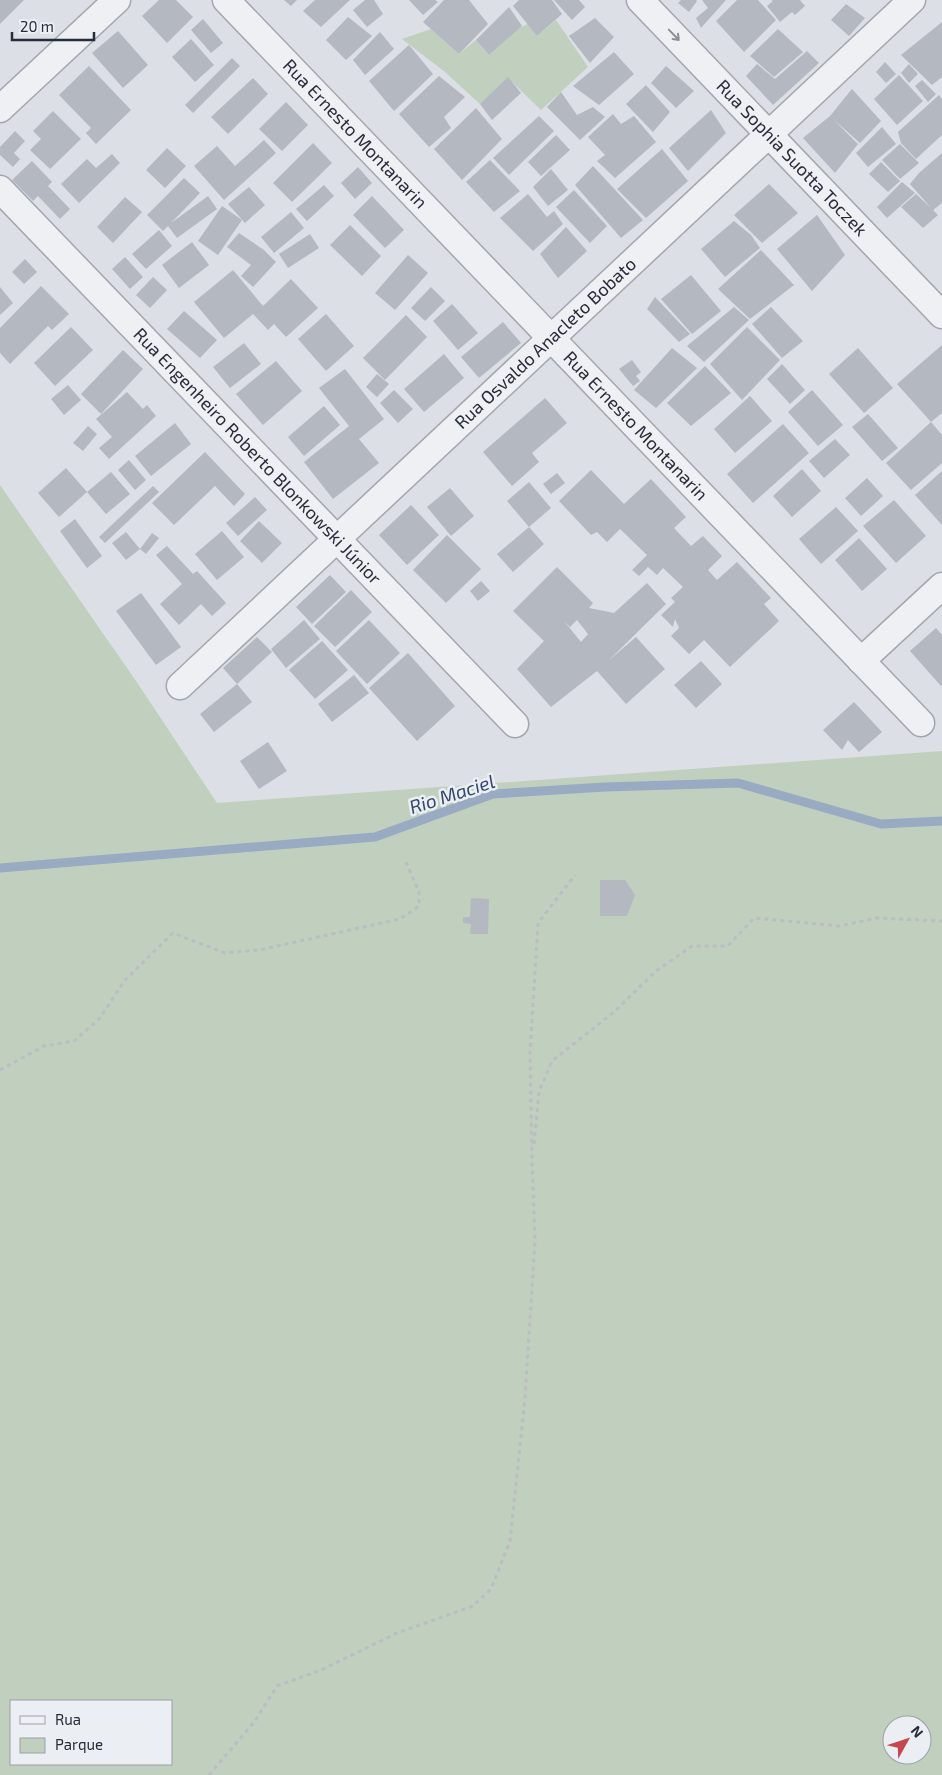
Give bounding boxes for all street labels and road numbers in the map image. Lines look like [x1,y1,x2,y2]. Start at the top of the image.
street label: Rua Ernesto Montanarin [279,54,432,213]
street label: Rua Sophia Suotta Toczek [712,75,872,240]
street label: Rua Osvaldo Anacleto Bobato [450,252,640,433]
street label: Rua Engenheiro Roberto Blonkowski Júnior [129,323,387,588]
street label: Rua Ernesto Montanarin [559,346,713,505]

